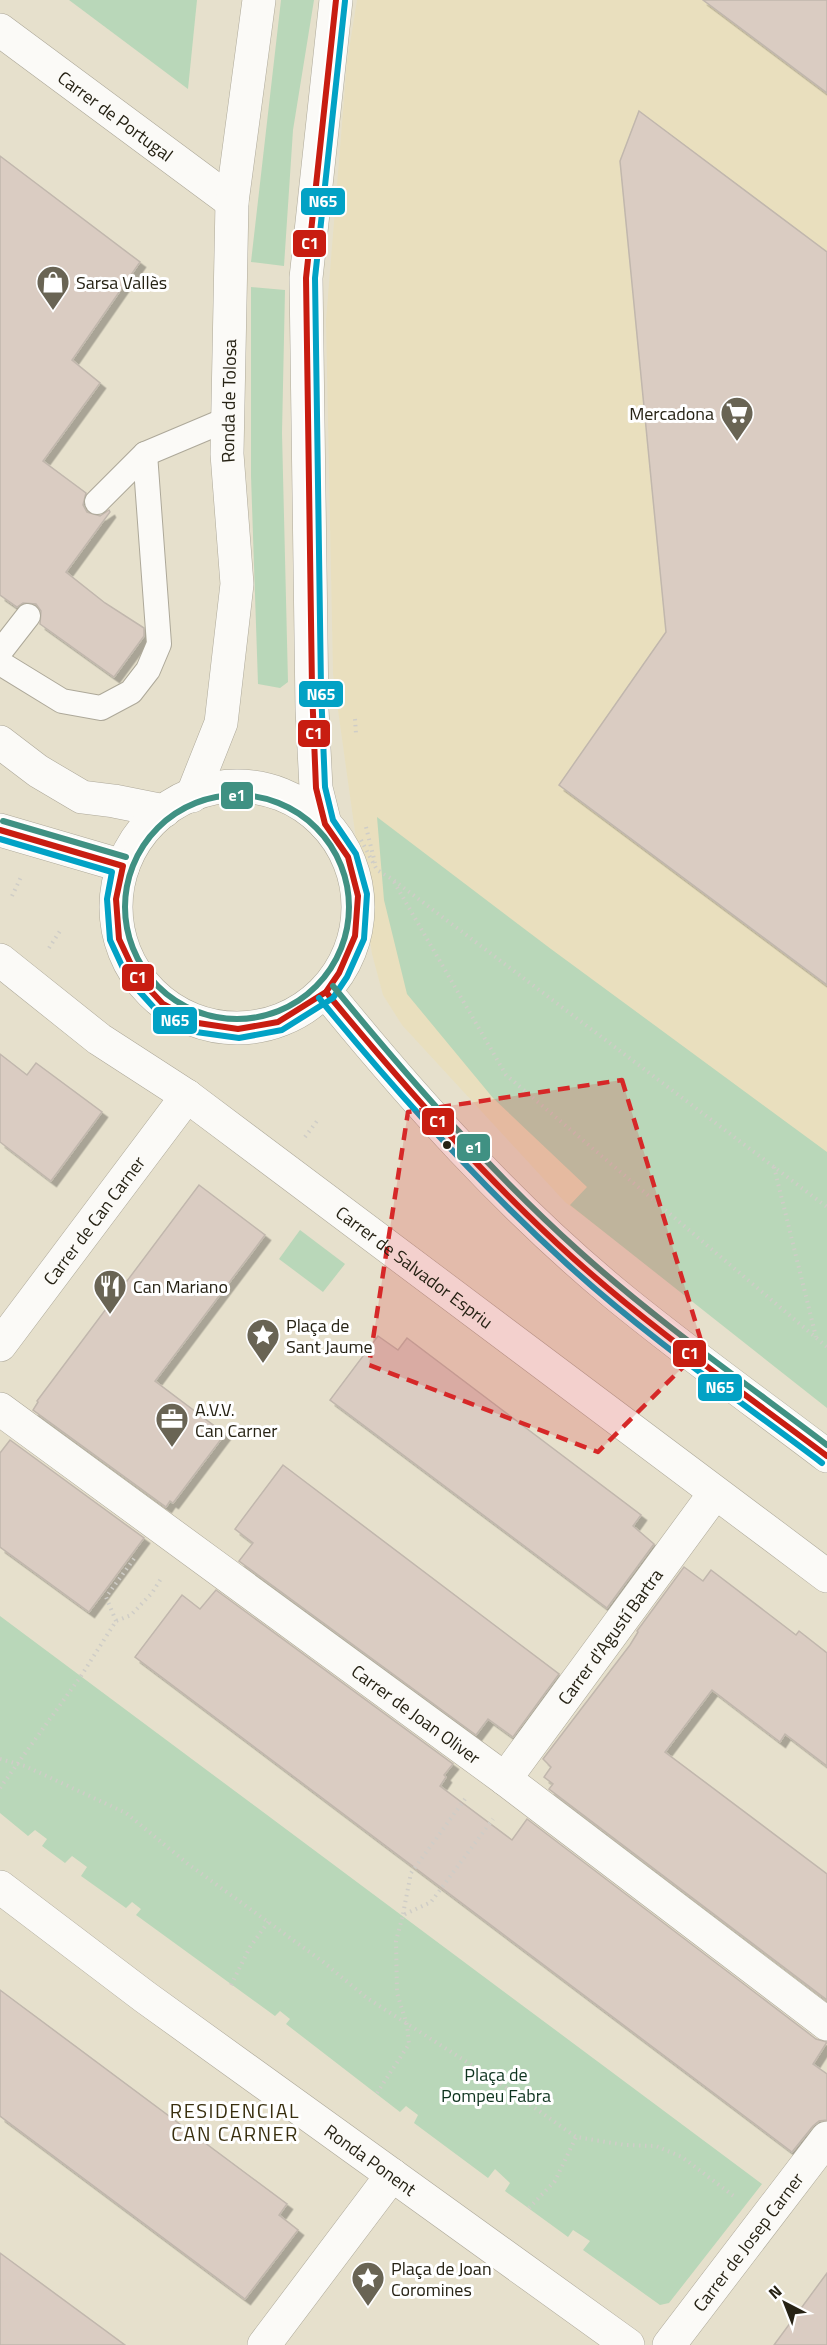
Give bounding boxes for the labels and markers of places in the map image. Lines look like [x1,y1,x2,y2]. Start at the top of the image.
shop icon: Sarsa Vallès [35,264,71,311]
place label: Sarsa Vallès [76,269,167,296]
supermarket icon: Mercadona [719,395,755,442]
place label: Mercadona [629,400,714,427]
unlabelled marker [441,1139,453,1151]
restaurant icon: Can Mariano [92,1268,128,1315]
place label: Can Mariano [133,1273,228,1300]
place label: Plaça de Sant Jaume [286,1312,373,1360]
place icon: Plaça de Sant Jaume [245,1317,281,1364]
place label: A.V.V. Can Carner [195,1396,277,1444]
office icon: A.V.V. Can Carner [154,1401,190,1448]
place label: Plaça de Joan Coromines [391,2255,492,2303]
place icon: Plaça de Joan Coromines [350,2260,386,2307]

